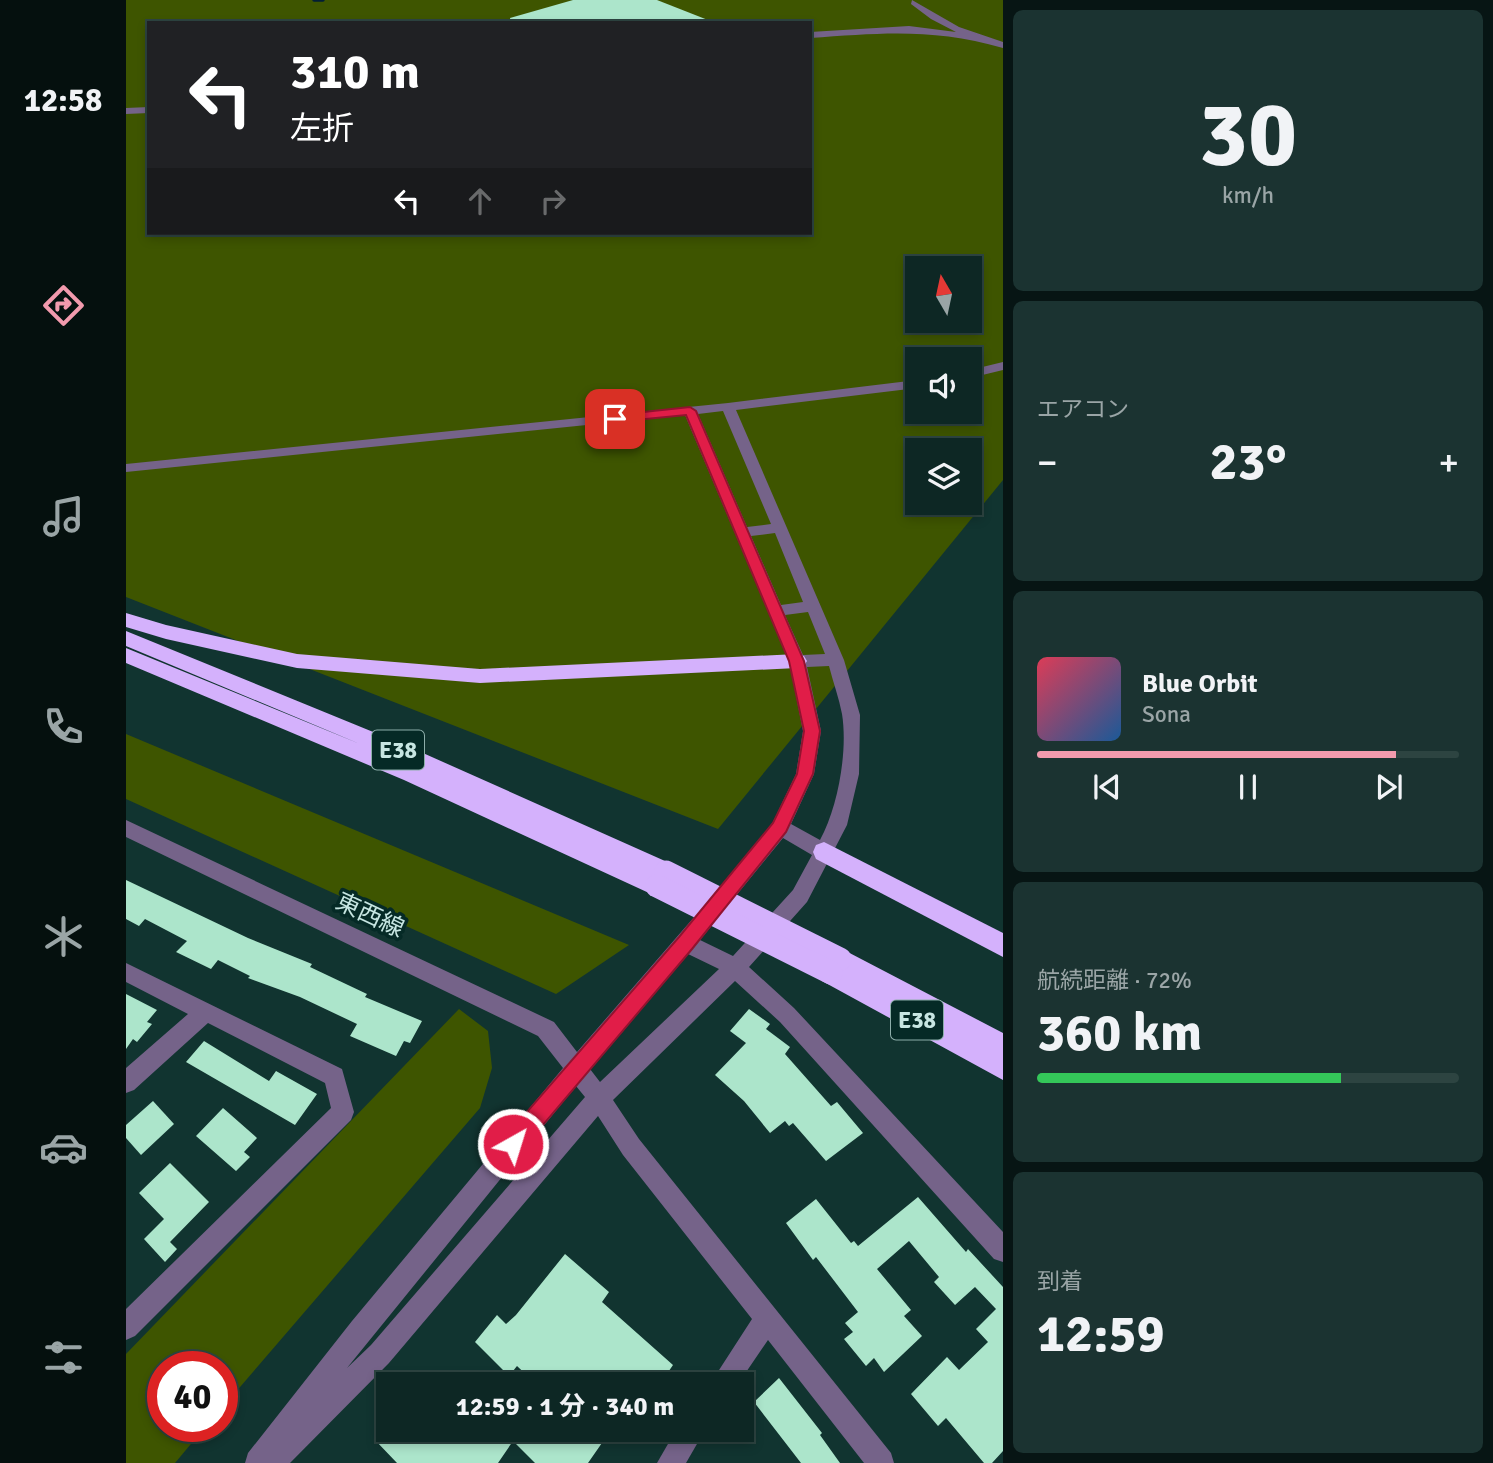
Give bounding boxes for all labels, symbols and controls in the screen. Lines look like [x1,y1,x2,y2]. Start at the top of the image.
text: 310 m [290,42,420,102]
icon: left [175,49,266,140]
text: 30 [1199,79,1297,192]
text: 12:58 [24,81,102,120]
text: 左折 [290,109,354,148]
text: km/h [1222,181,1274,210]
icon: left [388,182,426,220]
icon: ahead [461,182,499,220]
icon: right [534,182,572,220]
north arrow [905,256,982,332]
map controls [905,256,982,515]
icon: directions [39,281,88,330]
button: sound [905,347,982,424]
pin [585,389,645,449]
text: エアコン [1037,395,1129,424]
icon: arrive [596,400,634,438]
text: 23° [1210,430,1286,494]
button: layers [905,438,982,515]
text: − [1037,439,1058,486]
text: + [1438,439,1459,486]
icon: music [39,492,88,541]
text: Blue Orbit [1142,668,1258,700]
text: Sona [1142,700,1191,729]
icon: phone [39,702,88,751]
road number: E38 [372,730,424,770]
icon: previous [1088,768,1126,806]
icon: pause [1229,768,1267,806]
icon: next [1370,768,1408,806]
street label: 東西線 [331,886,409,944]
icon: climate [39,912,88,961]
text: 航続距離 · 72% [1037,966,1192,995]
road number: E38 [891,1001,943,1040]
text: 360 km [1037,1001,1202,1065]
position arrow [476,1107,550,1181]
icon: car [39,1123,88,1172]
text: 到着 [1037,1267,1083,1296]
text: 12:59 [1037,1302,1165,1366]
icon: filters [39,1333,88,1382]
speed limit sign: 40 [147,1351,238,1442]
text: 12:59 · 1 分 · 340 m [456,1391,674,1423]

